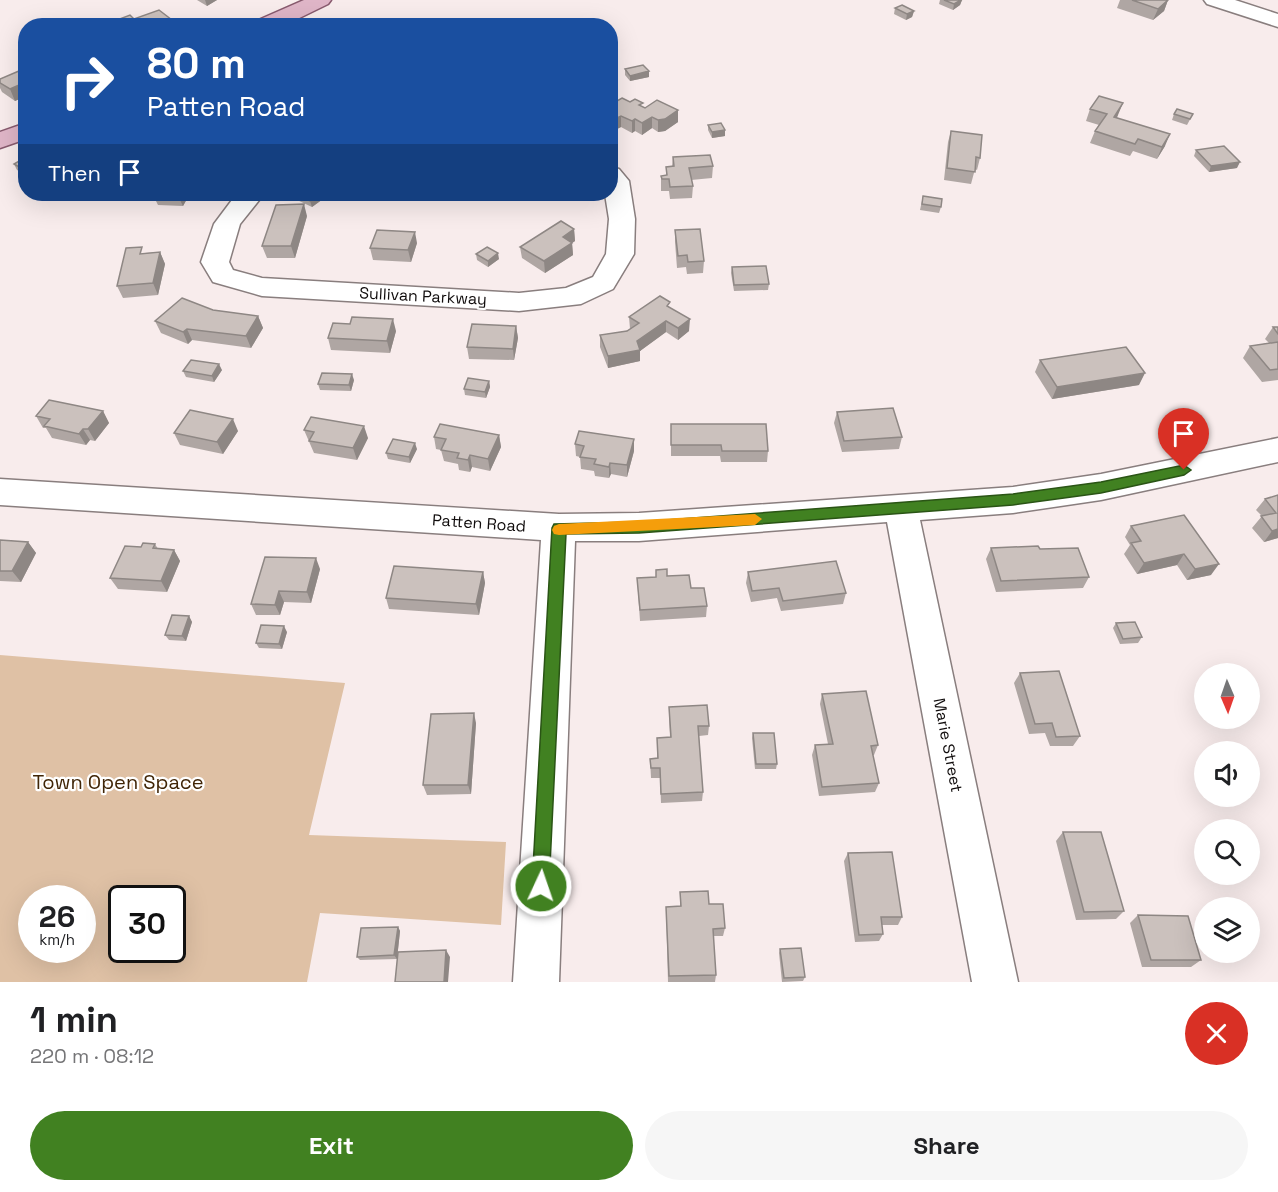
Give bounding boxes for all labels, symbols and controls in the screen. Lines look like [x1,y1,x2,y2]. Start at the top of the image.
text: 80 m [147,37,246,90]
icon: right [48,42,126,120]
text: Patten Road [147,89,305,124]
icon: arrive [113,156,146,189]
text: Then [48,159,101,187]
street label: Sullivan Parkway [359,282,487,310]
pin [1158,408,1209,470]
icon: arrive [1167,417,1200,450]
street label: Patten Road [431,509,527,537]
north arrow [1194,663,1260,729]
map controls [1194,663,1260,963]
street label: Marie Street [929,696,967,794]
button: sound [1194,741,1260,807]
park label: Town Open Space [33,769,204,795]
button: search [1194,819,1260,885]
position arrow [509,854,573,918]
speed limit sign: 30 [108,885,186,963]
text: 26 [39,897,75,936]
button: layers [1194,897,1260,963]
text: km/h [39,930,75,949]
text: 1 min [30,997,118,1043]
button: close [1185,1002,1248,1065]
text: 220 m · 08:12 [30,1043,154,1069]
button: Exit [30,1111,633,1180]
button: Share [645,1111,1248,1180]

